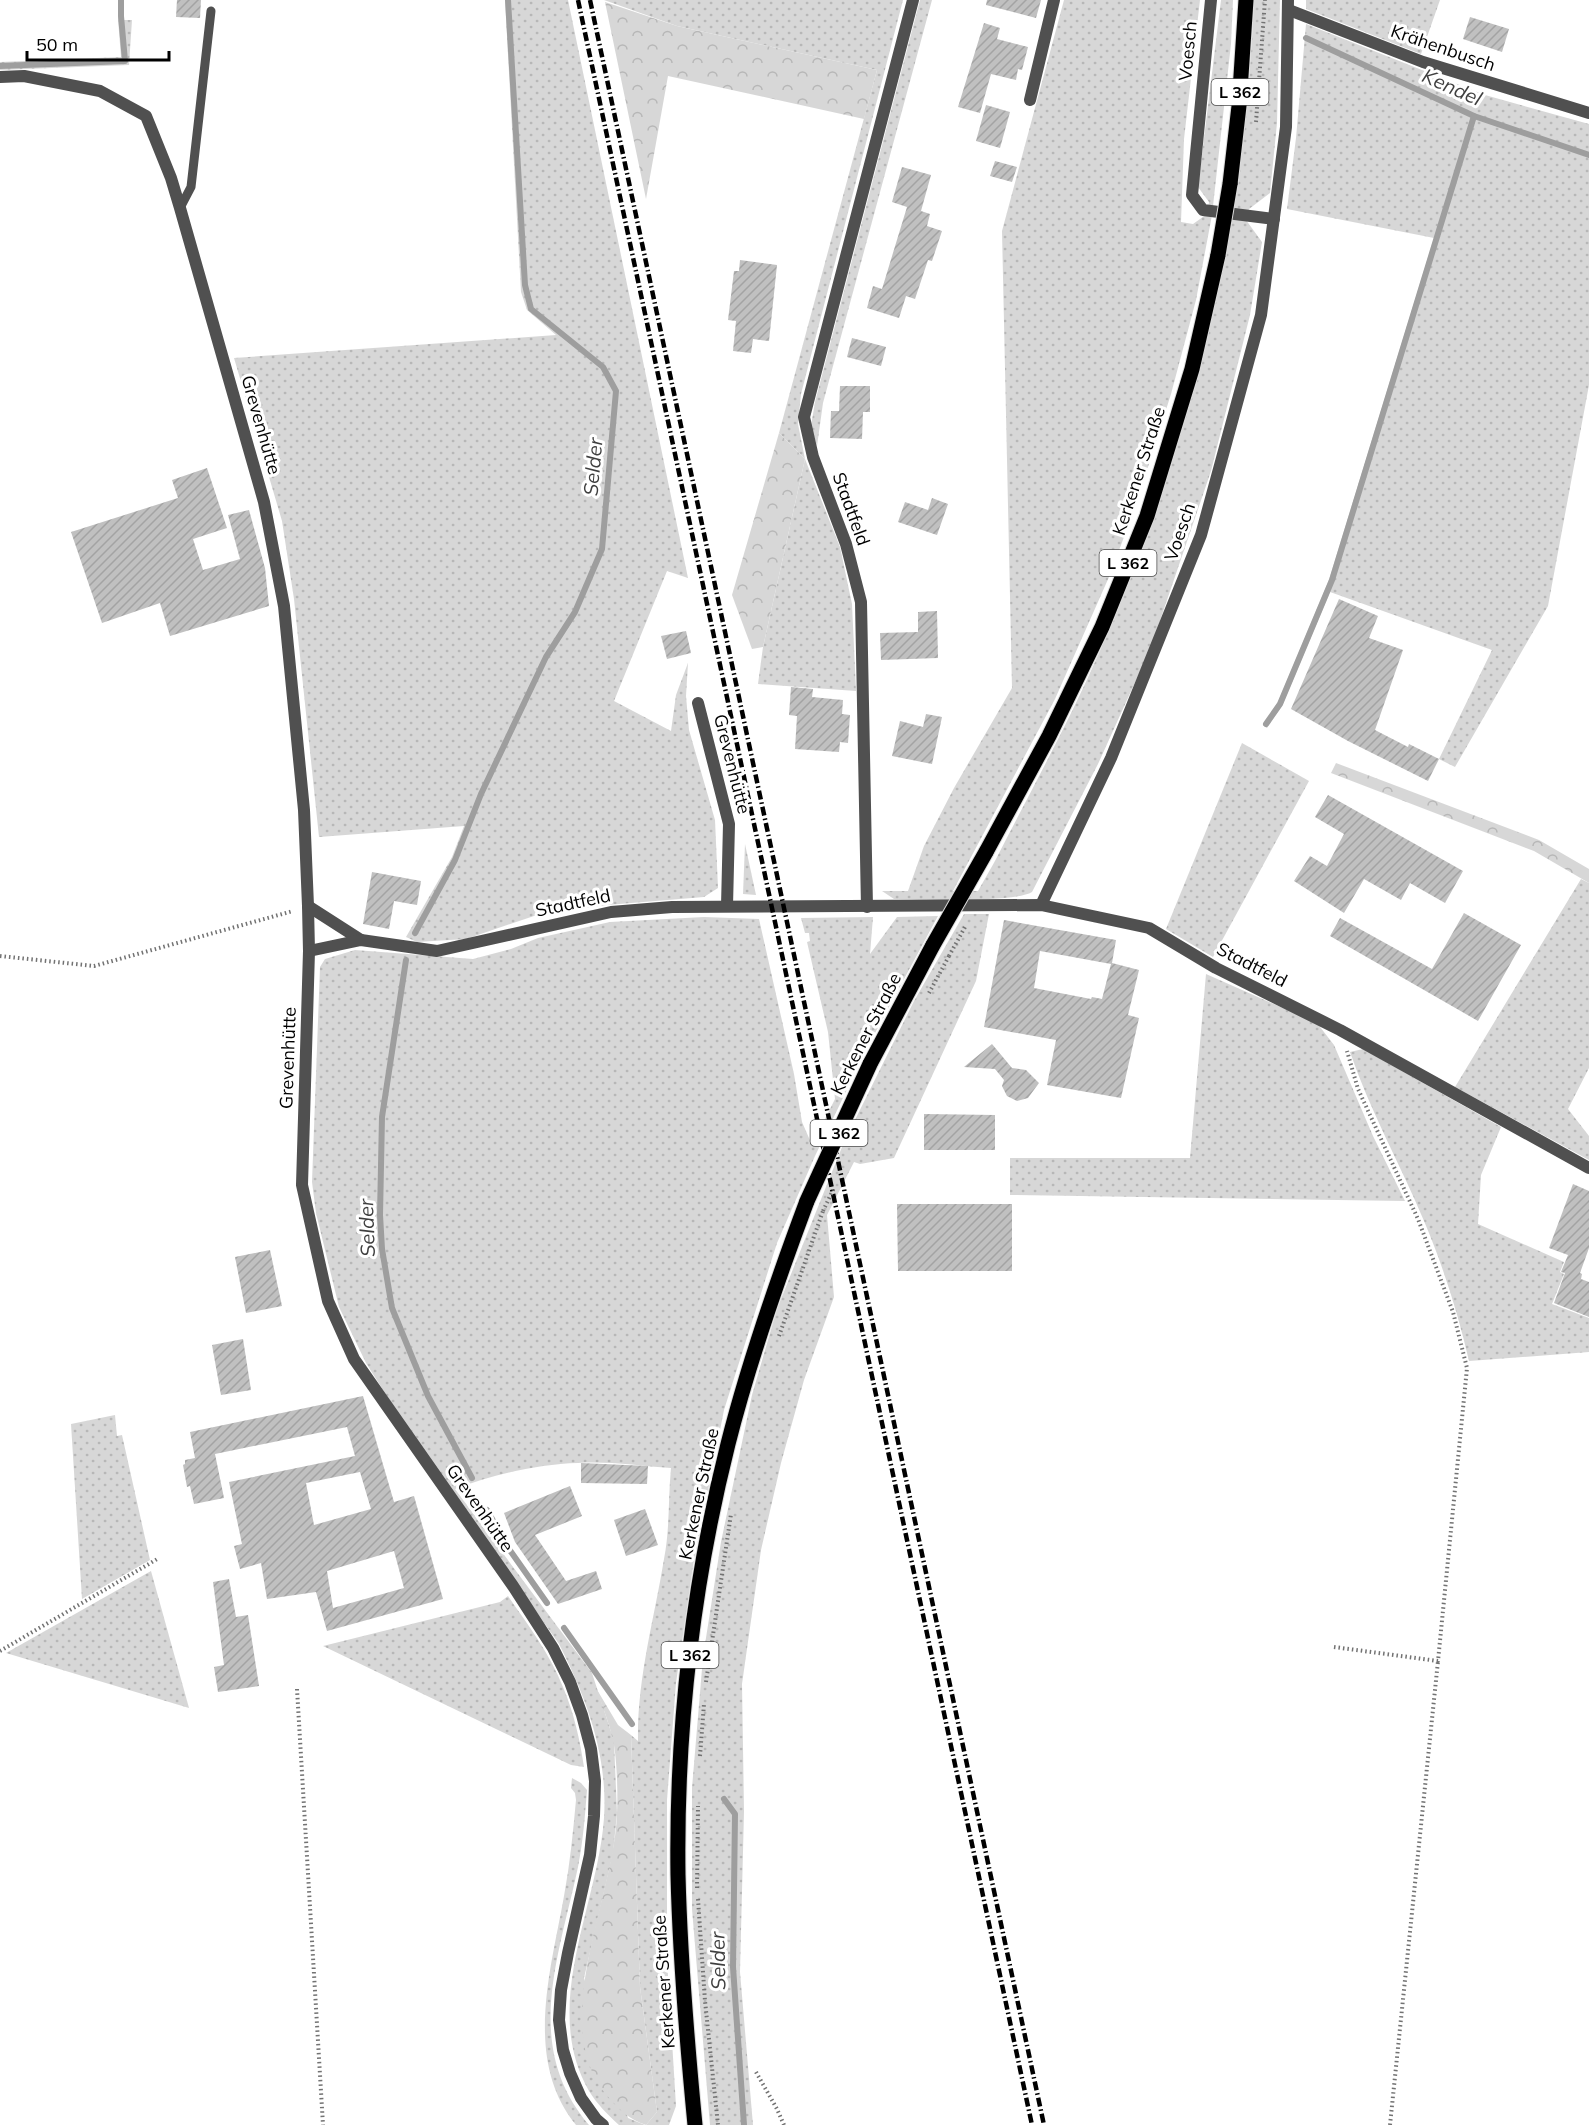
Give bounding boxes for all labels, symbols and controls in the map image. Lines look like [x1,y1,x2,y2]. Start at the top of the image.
street label: Krähenbusch [1388,19,1499,76]
street label: Voesch [1173,20,1202,82]
scale bar [27,24,170,62]
text: 50 m [36,33,78,56]
water label: Kendel [1418,62,1486,111]
road number: L 362 [1212,79,1268,105]
street label: Grevenhütte [236,373,287,477]
street label: Kerkener Straße [1107,404,1170,538]
water label: Selder [578,436,608,497]
street label: Stadtfeld [828,469,875,549]
street label: Voesch [1159,500,1200,564]
road number: L 362 [1100,550,1156,576]
street label: Grevenhütte [709,712,756,816]
street label: Stadtfeld [533,883,613,922]
street label: Stadtfeld [1213,937,1291,992]
street label: Kerkener Straße [825,969,906,1099]
street label: Grevenhütte [274,1007,301,1109]
road number: L 362 [810,1120,868,1146]
water label: Selder [353,1198,380,1258]
street label: Kerkener Straße [673,1426,724,1562]
street label: Grevenhütte [442,1459,519,1556]
road number: L 362 [662,1642,718,1668]
street label: Kerkener Straße [647,1914,680,2050]
water label: Selder [704,1931,731,1990]

